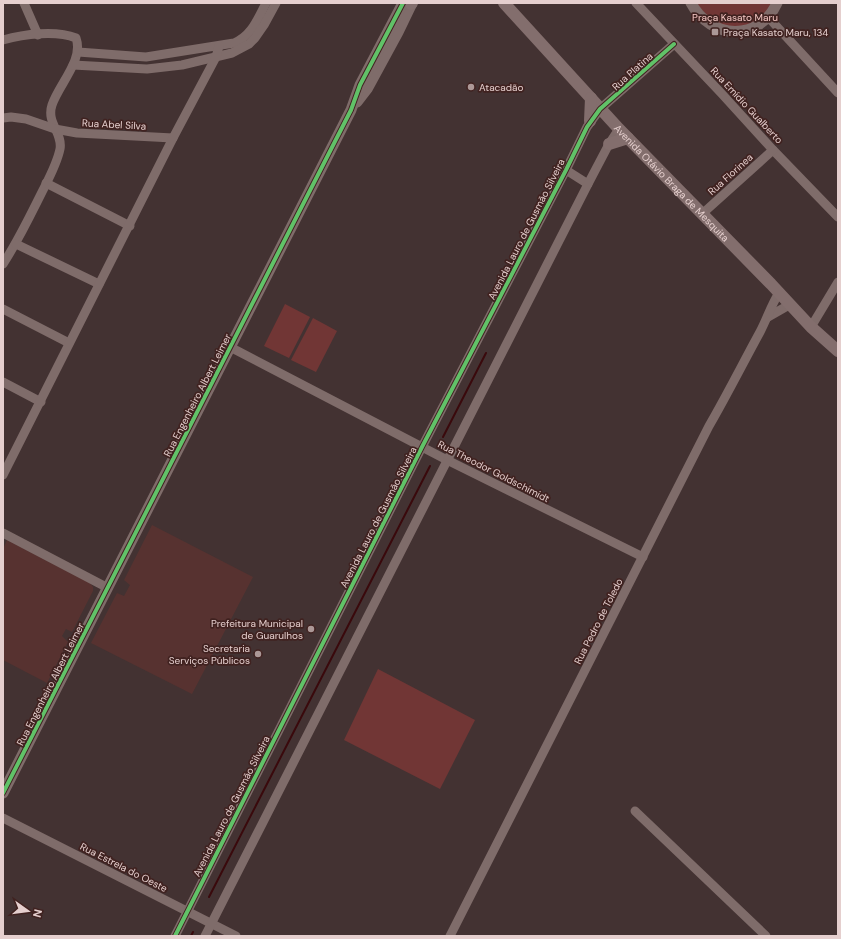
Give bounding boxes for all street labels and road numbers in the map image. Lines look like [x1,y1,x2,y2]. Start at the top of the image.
street label: Rua Platina [609,50,655,93]
street label: Rua Emídio Gualberto [708,64,786,146]
street label: Rua Abel Silva [82,116,146,133]
street label: Avenida Otávio Braga de Mesquita [611,122,732,245]
street label: Rua Florinea [705,151,756,198]
street label: Avenida Lauro de Gusmão Silveira [485,157,568,302]
street label: Rua Engenheiro Albert Leimer [161,331,234,459]
street label: Rua Theodor Goldschimidt [436,438,552,505]
street label: Avenida Lauro de Gusmão Silveira [337,445,420,590]
street label: Rua Pedro de Toledo [571,576,626,666]
street label: Rua Engenheiro Albert Leimer [14,620,87,748]
street label: Avenida Lauro de Gusmão Silveira [190,734,273,879]
street label: Rua Estrela do Oeste [78,840,170,895]

